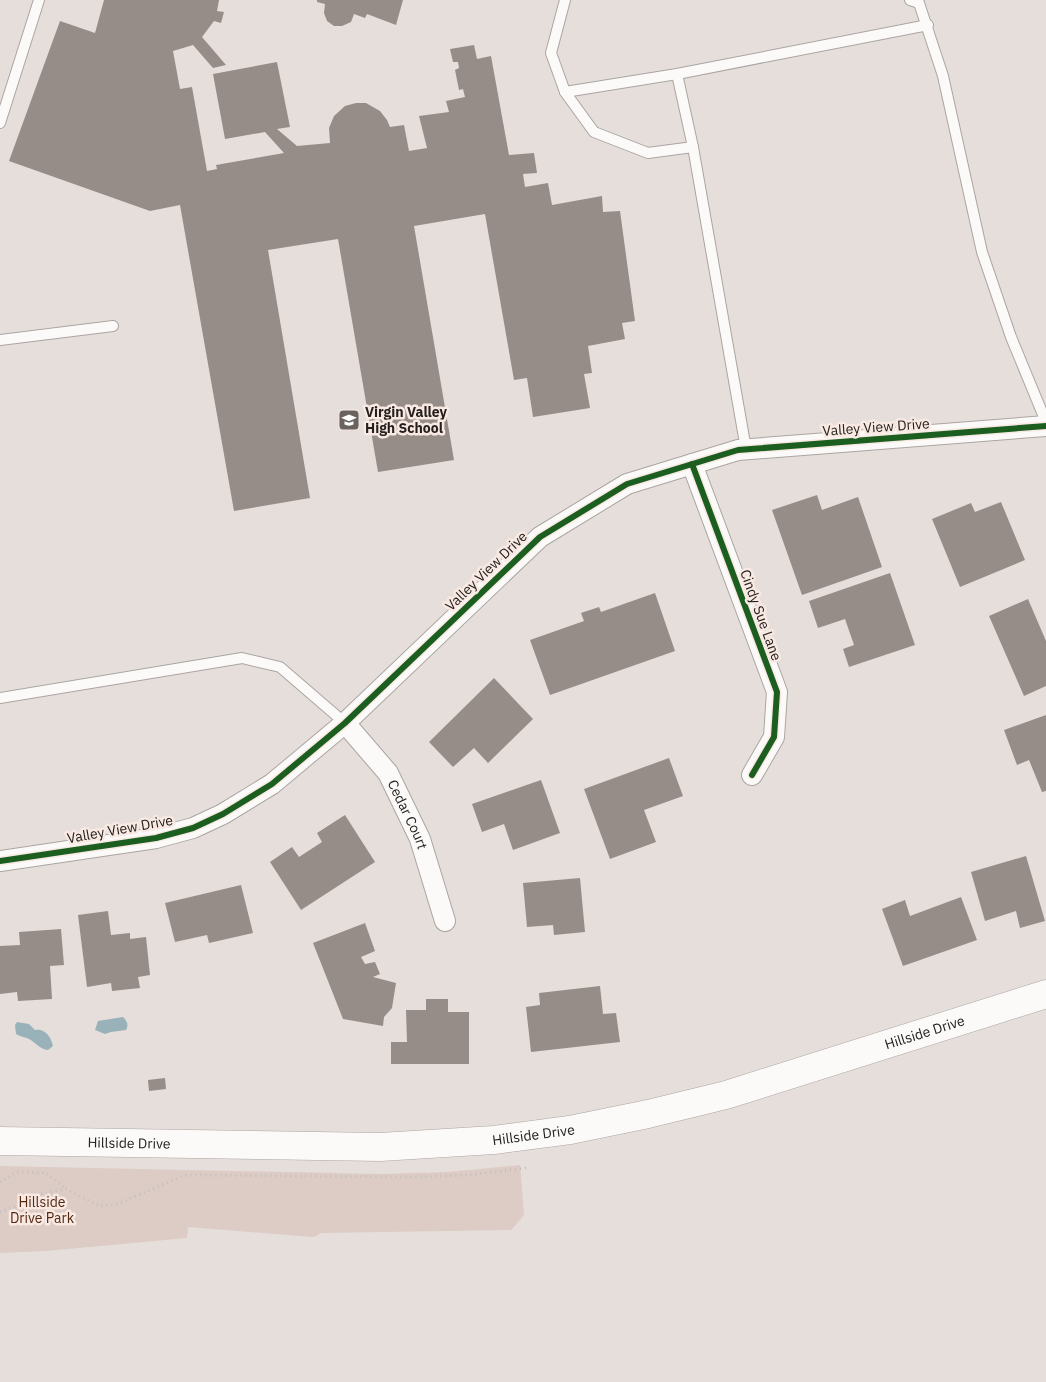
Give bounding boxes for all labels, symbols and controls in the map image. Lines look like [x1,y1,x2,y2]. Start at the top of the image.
place label: Virgin Valley High School [365,403,448,437]
school or university icon: Virgin Valley High School [337,408,361,432]
street label: Valley View Drive [822,414,930,440]
street label: Valley View Drive [441,527,531,615]
street label: Cindy Sue Lane [736,567,786,663]
street label: Cedar Court [384,777,432,851]
street label: Valley View Drive [66,811,175,847]
street label: Hillside Drive [882,1011,967,1053]
street label: Hillside Drive [491,1120,577,1149]
street label: Hillside Drive [87,1133,171,1153]
park label: Hillside Drive Park [10,1193,75,1227]

